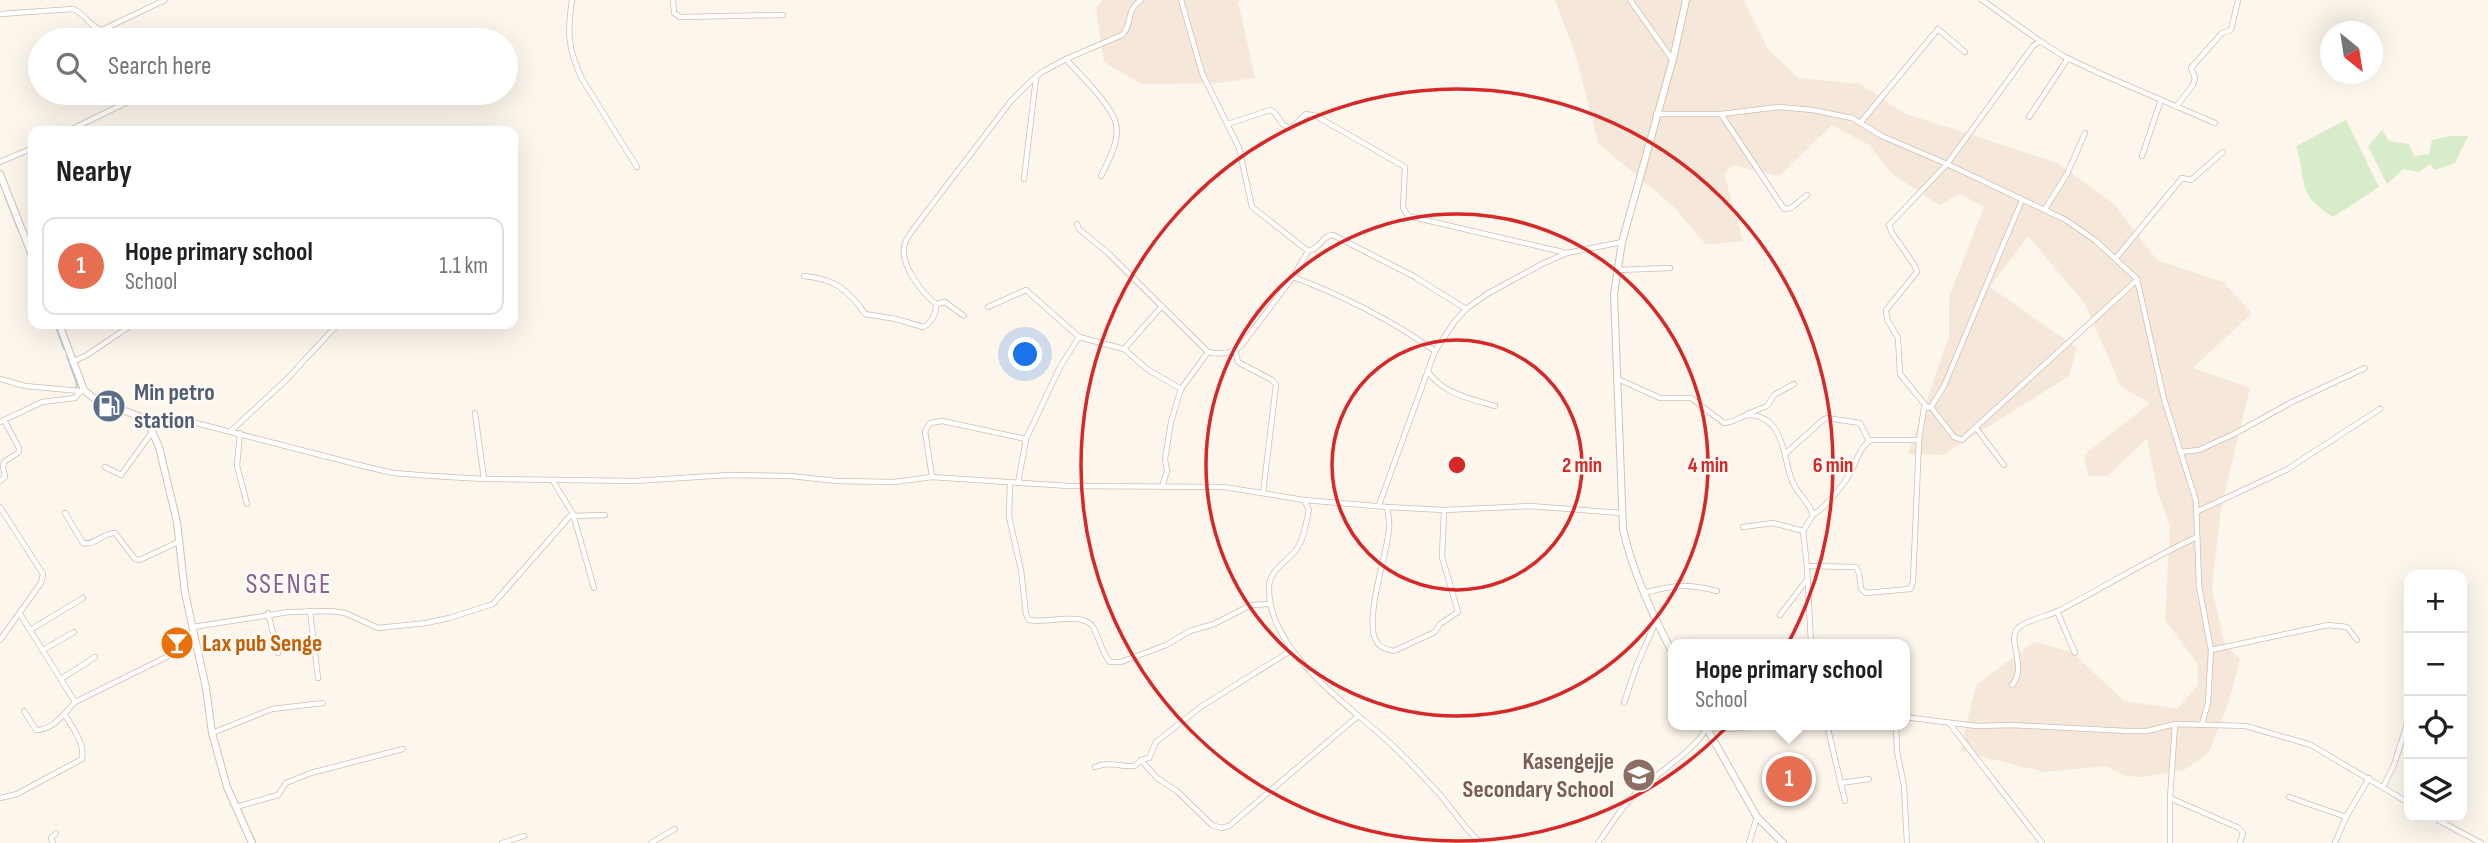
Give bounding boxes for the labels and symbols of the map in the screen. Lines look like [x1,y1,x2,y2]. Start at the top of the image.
north arrow [2320,21,2383,84]
your location [1008,337,1042,371]
place label: Min petro station [134,378,215,435]
fuel station icon: Min petro station [90,387,128,425]
centre of rings [1445,453,1469,477]
text: 2 min [1562,453,1602,478]
text: 4 min [1688,453,1728,478]
text: 6 min [1813,453,1853,478]
district label: SSENGE [246,568,332,601]
bar icon: Lax pub Senge [158,624,196,662]
place label: Lax pub Senge [202,629,322,658]
place label: Kasengejje Secondary School [1463,747,1614,804]
pin: 1 [1766,753,1812,805]
school or university icon: Kasengejje Secondary School [1620,756,1658,794]

